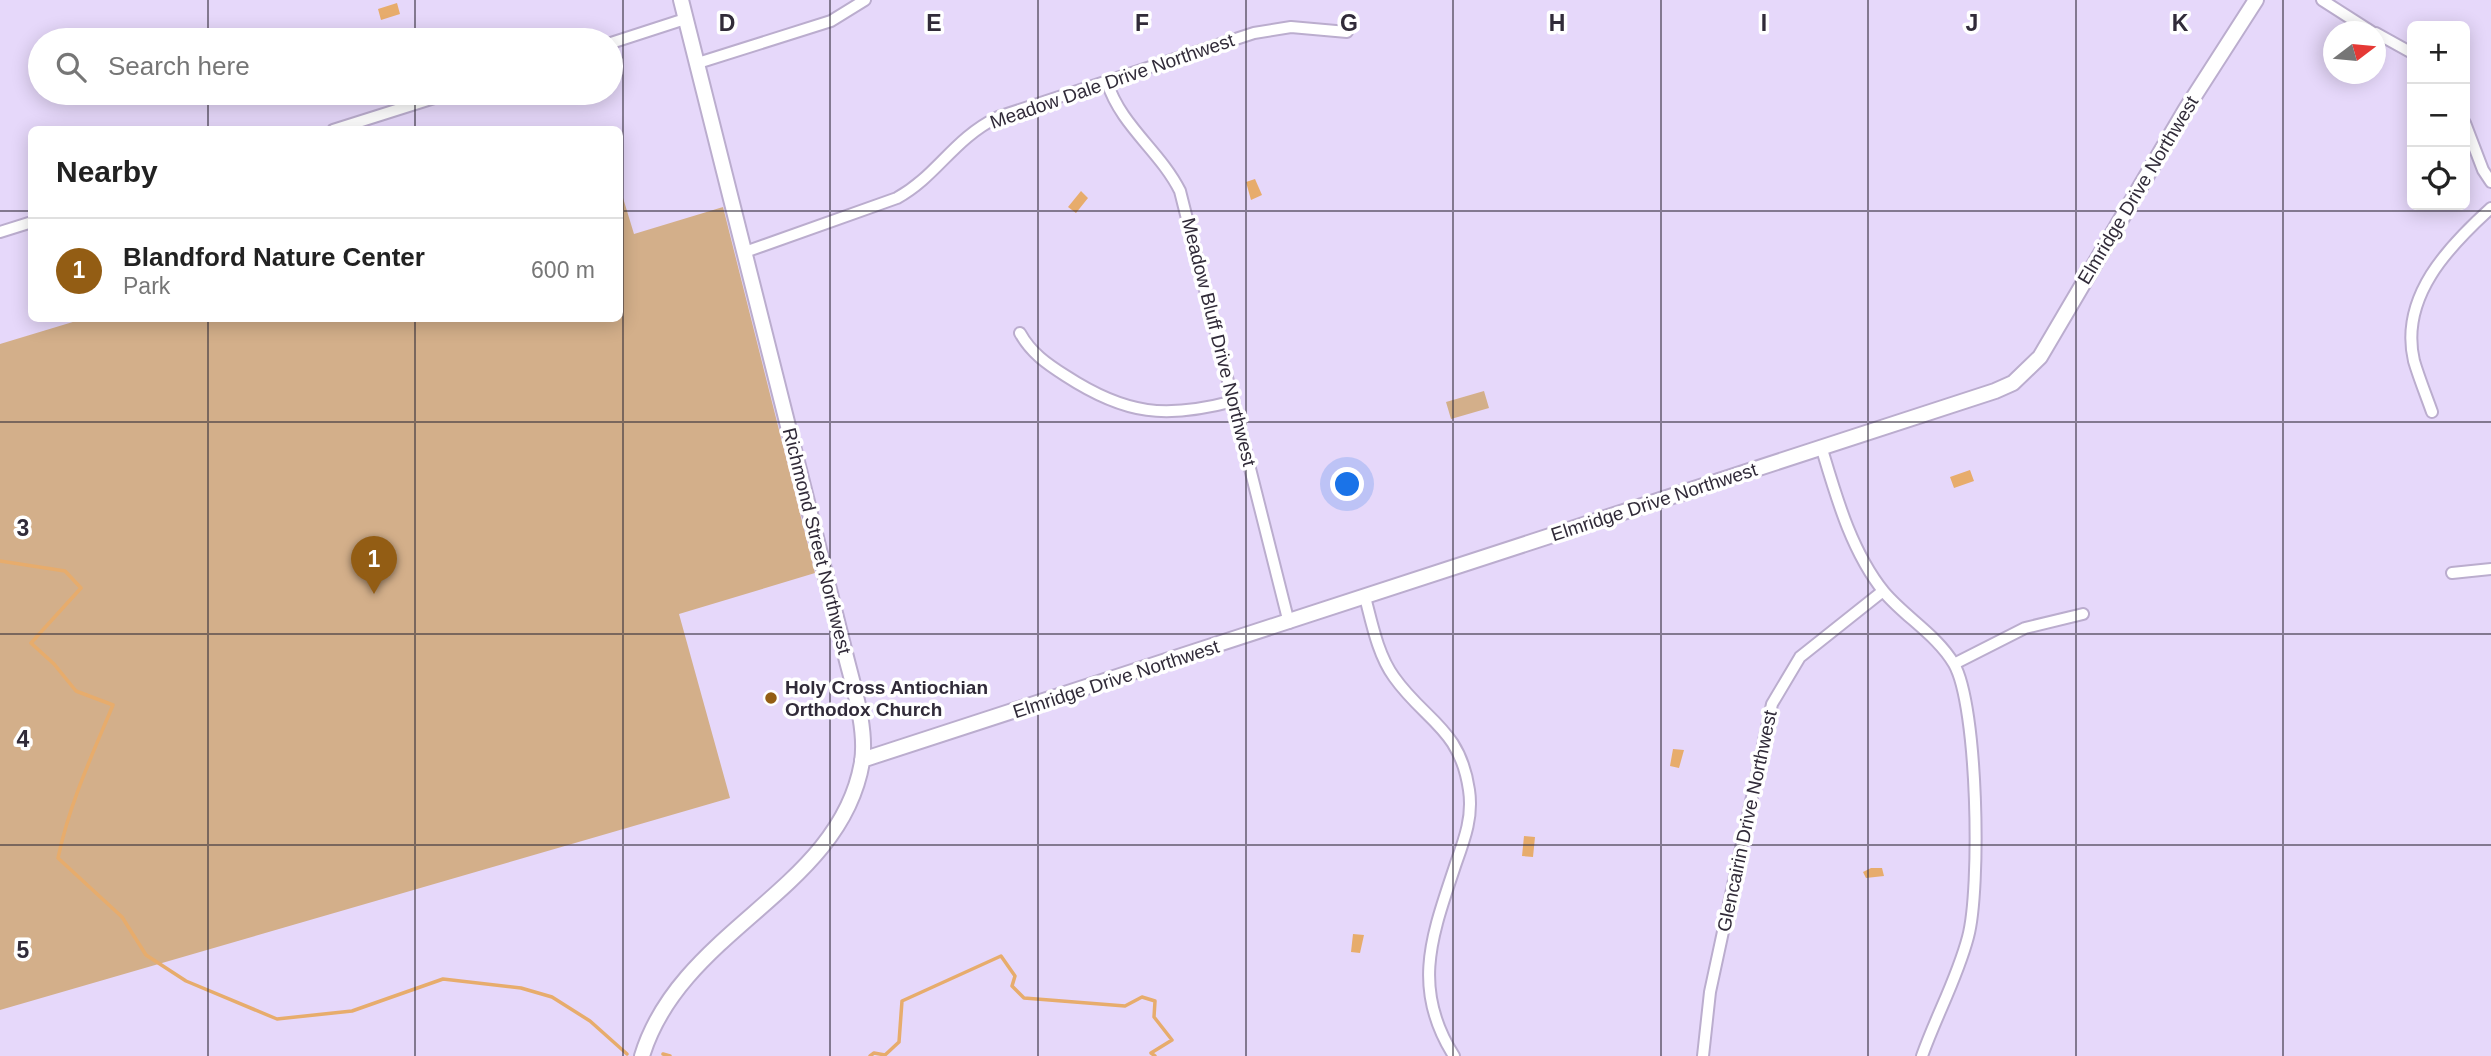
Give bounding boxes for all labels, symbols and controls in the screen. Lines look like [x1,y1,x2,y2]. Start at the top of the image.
text: D [719,10,735,36]
text: E [926,10,942,36]
text: F [1135,10,1149,36]
text: G [1340,10,1358,36]
text: H [1549,10,1565,36]
text: I [1761,10,1767,36]
text: J [1966,10,1978,36]
text: K [2172,10,2189,36]
north arrow [2323,21,2386,84]
map controls [2407,21,2470,210]
button: + [2407,21,2470,84]
search box [28,28,623,105]
street label: Meadow Dale Drive Northwest [987,29,1237,133]
icon: search [52,48,90,86]
text: Search here [108,51,250,81]
button: − [2407,84,2470,147]
street label: Elmridge Drive Northwest [2074,92,2203,288]
button: locate [2407,147,2470,210]
text: Nearby [56,155,158,188]
street label: Meadow Bluff Drive Northwest [1178,216,1260,469]
text: Blandford Nature Center [123,242,425,272]
text: 1 [73,257,85,283]
text: 600 m [531,257,595,283]
text: Park [123,273,170,299]
street label: Richmond Street Northwest [779,426,855,657]
street label: Elmridge Drive Northwest [1548,459,1760,545]
your location [1330,467,1364,501]
text: 3 [17,515,29,541]
pin: 1 [351,536,397,594]
street label: Elmridge Drive Northwest [1010,636,1222,722]
place label: Holy Cross Antiochian Orthodox Church [785,677,988,720]
marker: Holy Cross Antiochian Orthodox Church [763,690,779,706]
street label: Glencairin Drive Northwest [1713,708,1781,934]
text: 4 [17,726,30,752]
text: 5 [17,937,30,963]

